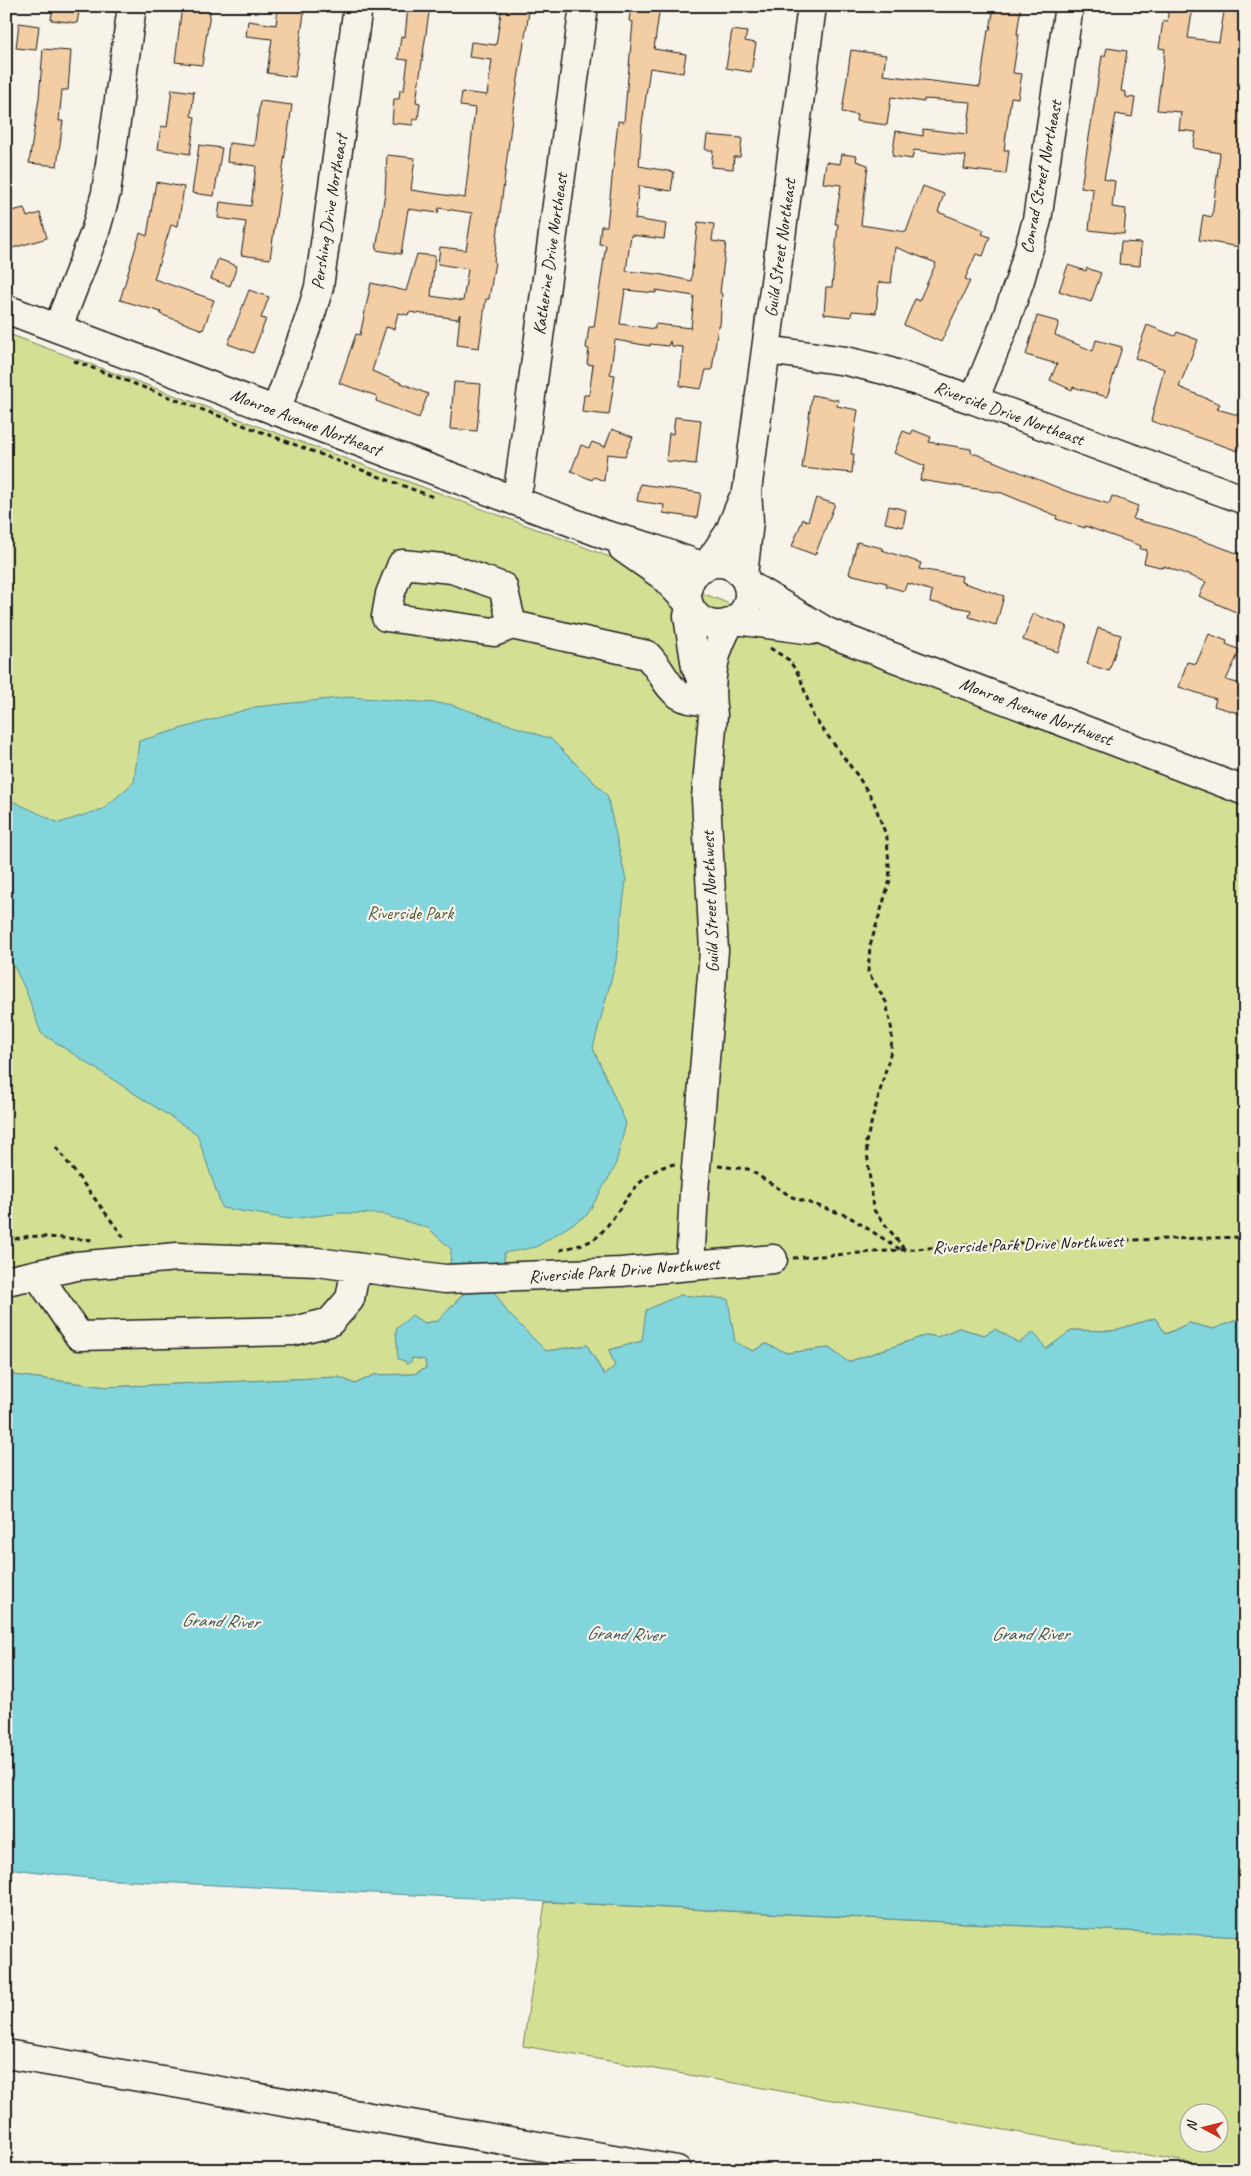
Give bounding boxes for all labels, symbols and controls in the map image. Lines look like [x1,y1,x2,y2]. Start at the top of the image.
street label: Conrad Street Northeast [1015,97,1067,255]
street label: Pershing Drive Northeast [306,130,353,291]
street label: Katherine Drive Northeast [528,170,573,336]
street label: Guild Street Northeast [759,175,801,319]
street label: Riverside Drive Northeast [931,376,1089,451]
street label: Monroe Avenue Northeast [228,383,387,462]
street label: Monroe Avenue Northwest [957,672,1117,751]
street label: Guild Street Northwest [696,829,723,973]
park label: Riverside Park [367,902,454,924]
street label: Riverside Park Drive Northwest [932,1230,1126,1258]
street label: Riverside Park Drive Northwest [528,1252,722,1288]
water label: Grand River [181,1608,262,1634]
water label: Grand River [586,1621,667,1647]
water label: Grand River [991,1622,1072,1646]
north arrow [1178,2104,1228,2154]
text: N [1183,2119,1201,2132]

